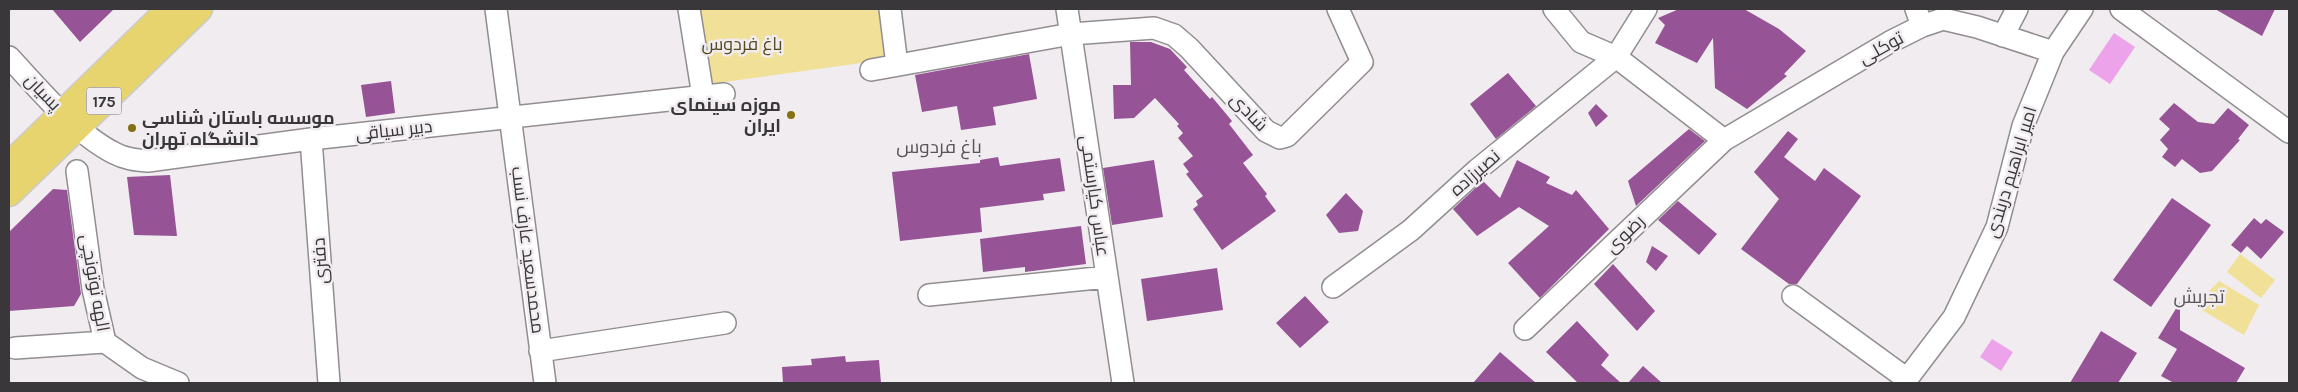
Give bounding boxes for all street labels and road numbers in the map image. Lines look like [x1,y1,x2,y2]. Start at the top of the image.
street label: توکلی [1855,27,1907,69]
street label: پسیان [19,69,66,116]
road number: 175 [86,88,122,114]
street label: شادی [1225,88,1273,136]
street label: امیر ابراهیم دربندی [1981,104,2042,241]
street label: دبیر سیاقی [354,115,434,145]
street label: عباس کیارستمی [1076,134,1114,258]
street label: نصیرزاده [1445,145,1505,201]
street label: محمدسعید عارف نسب [507,165,549,335]
street label: رضوى [1601,210,1649,258]
street label: الهه توتونچی [75,233,114,334]
street label: دفتری [307,237,333,285]

